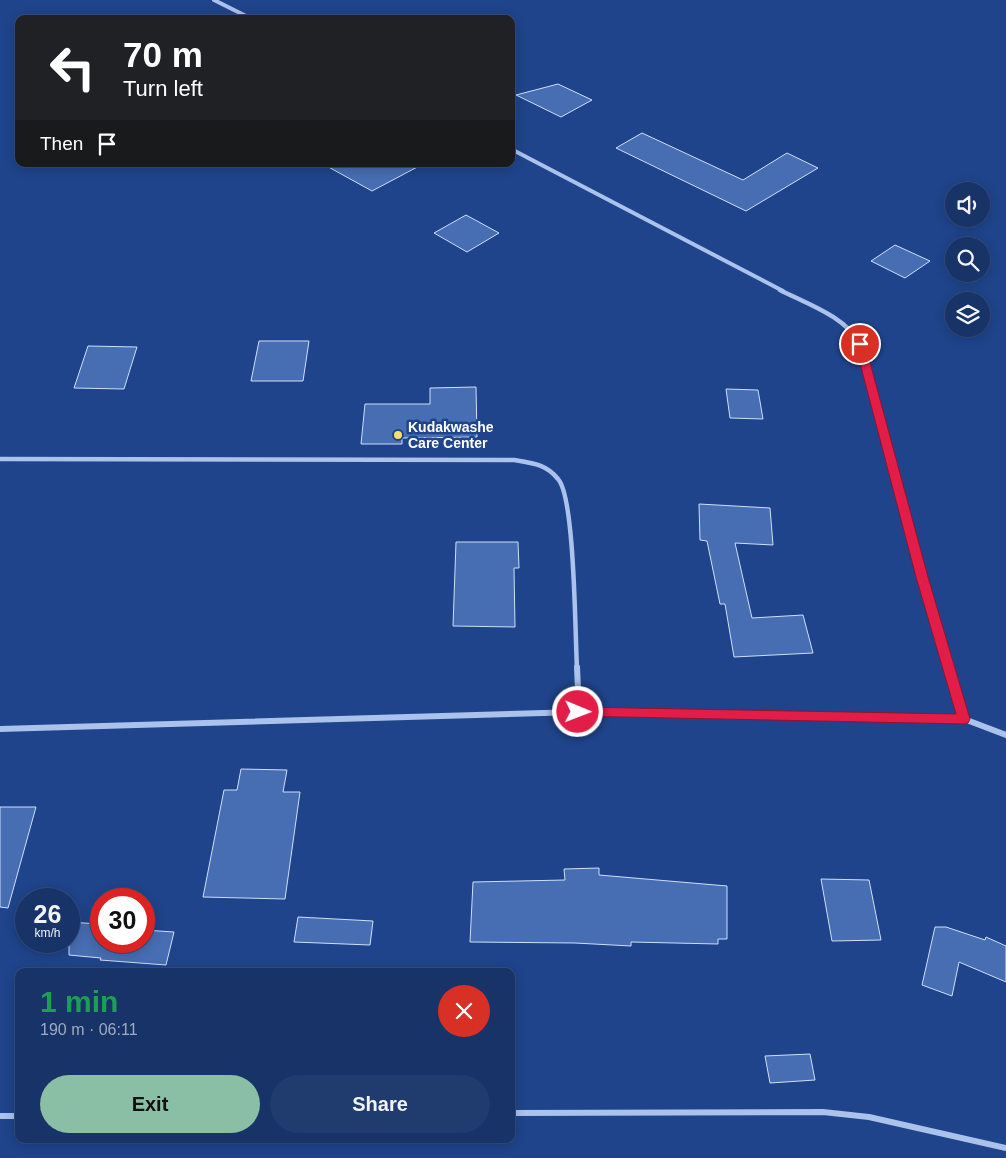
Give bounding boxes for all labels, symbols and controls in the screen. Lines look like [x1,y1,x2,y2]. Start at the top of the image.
icon: left [40,35,105,100]
text: 70 m [123,35,203,74]
text: Turn left [123,76,203,101]
icon: arrive [93,130,121,158]
text: Then [40,133,83,154]
map controls [945,182,990,337]
button: sound [945,182,990,227]
button: search [945,237,990,282]
button: layers [945,292,990,337]
pin [839,323,881,365]
icon: arrive [846,330,874,358]
place label: Kudakwashe Care Center [408,419,494,451]
marker: Kudakwashe Care Center [392,429,404,441]
position arrow [551,685,603,737]
speed limit sign: 30 [90,888,155,953]
text: 26 [34,900,61,928]
text: km/h [34,926,61,940]
text: 1 min [40,985,118,1018]
button: close [438,985,490,1037]
text: 190 m · 06:11 [40,1021,138,1038]
button: Exit [40,1075,260,1133]
button: Share [270,1075,490,1133]

